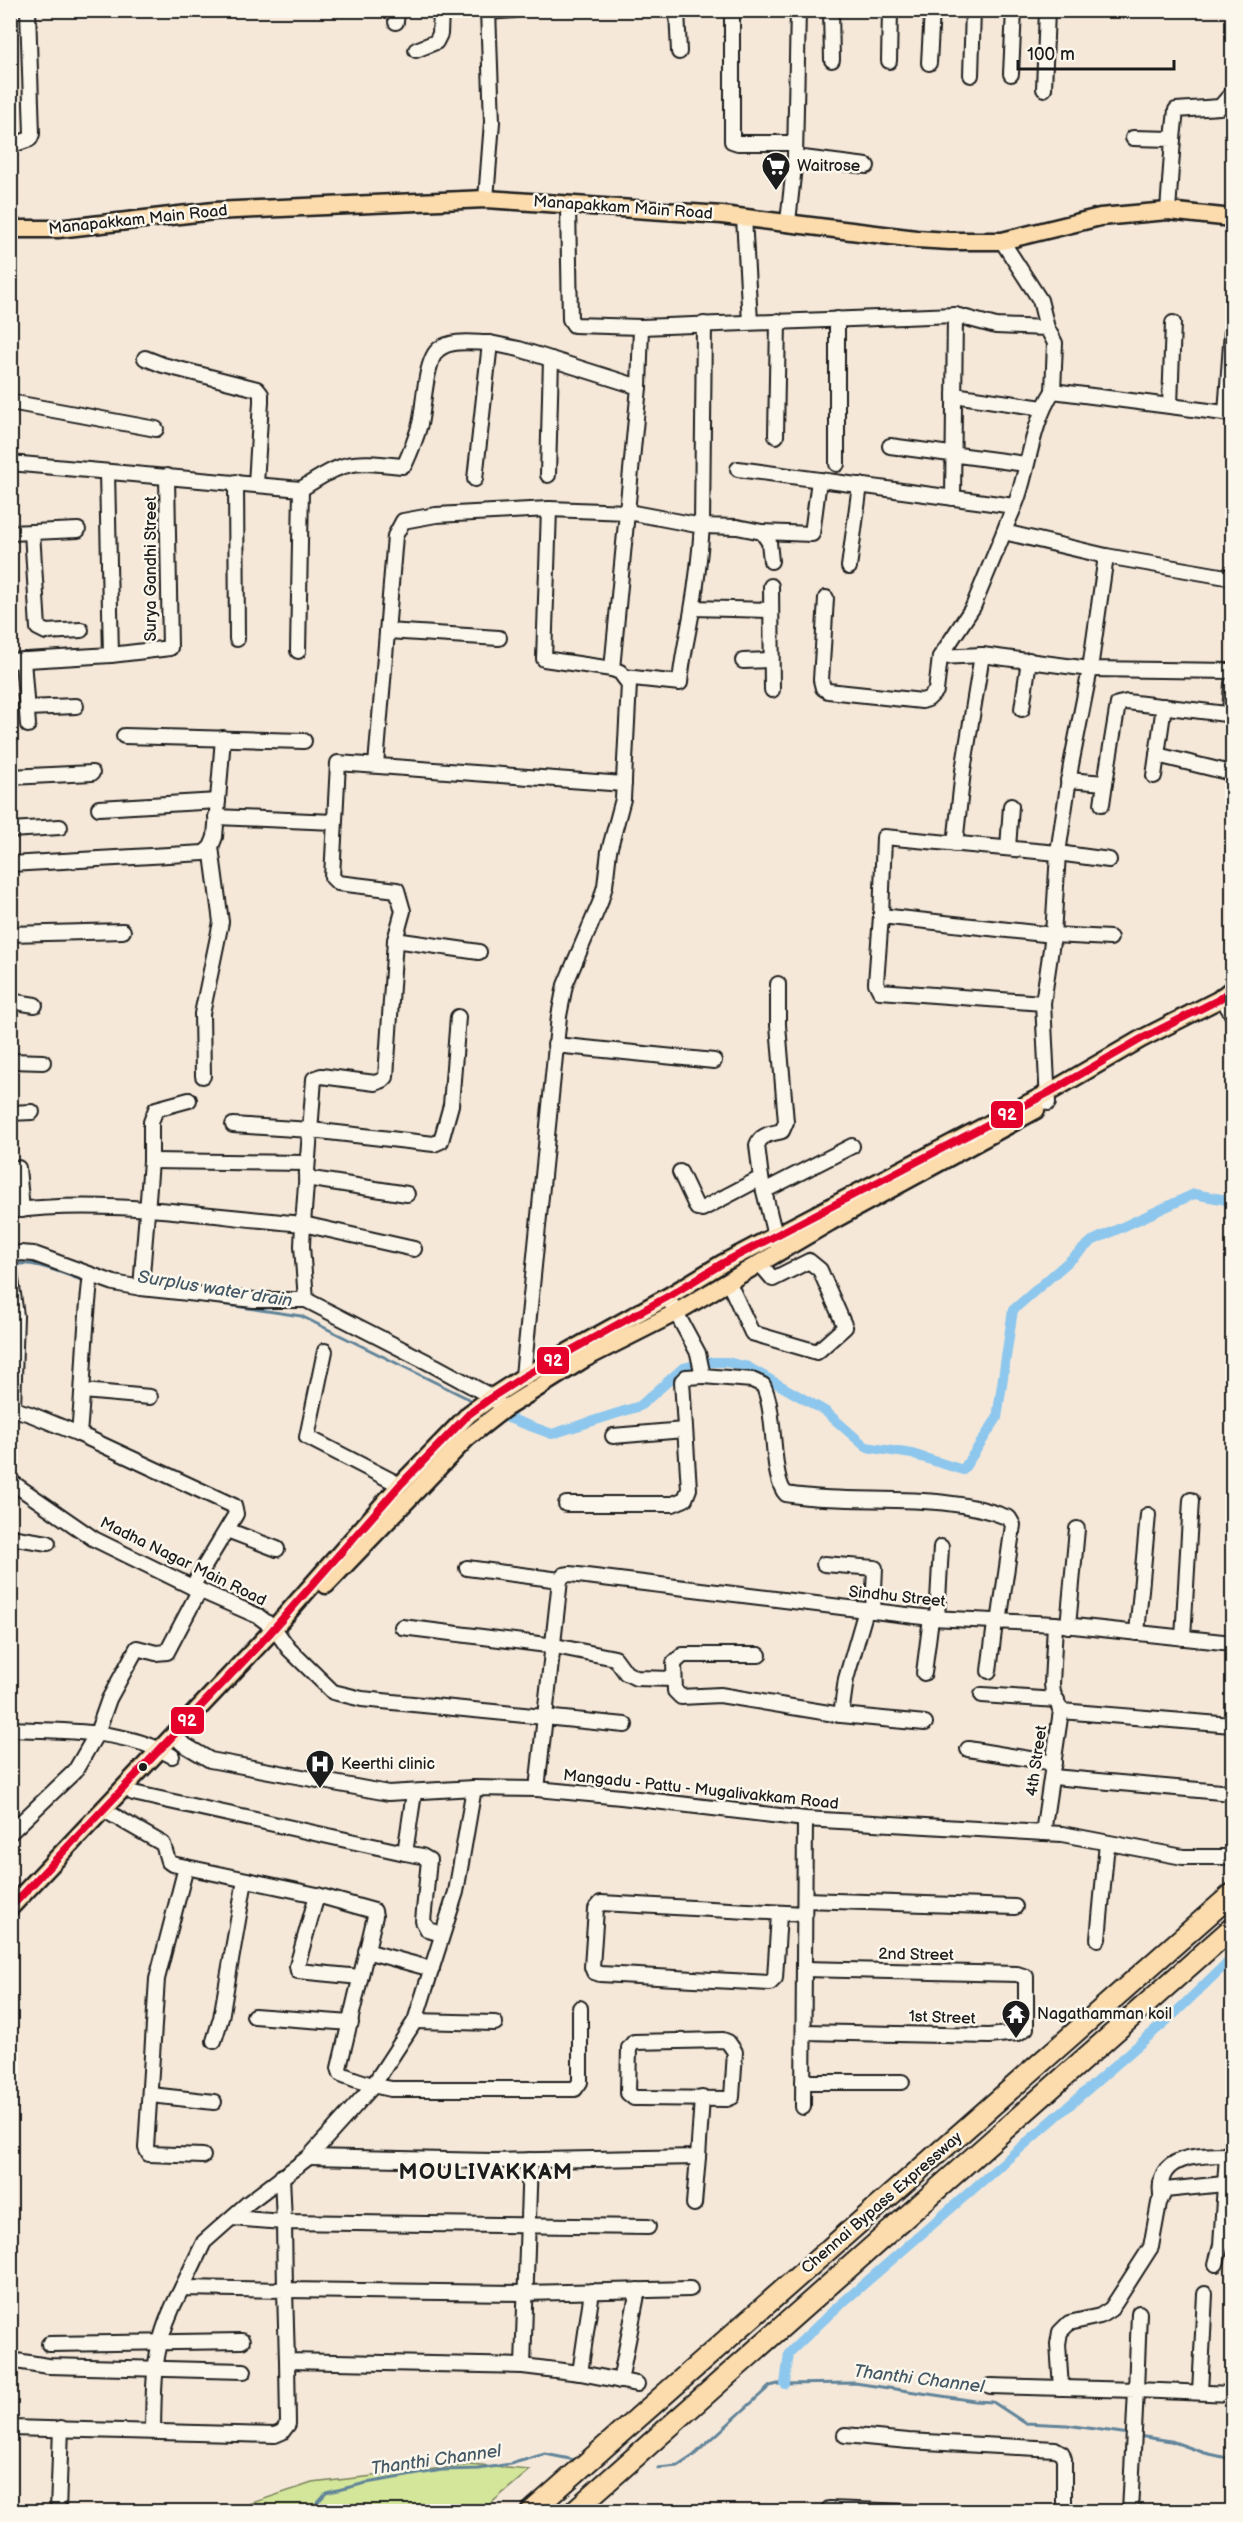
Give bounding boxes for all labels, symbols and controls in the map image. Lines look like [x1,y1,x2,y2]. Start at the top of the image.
scale bar [1018,33,1174,71]
text: 100 m [1027,44,1075,65]
supermarket icon: Waitrose [760,150,792,192]
place label: Waitrose [797,157,861,176]
street label: Manapakkam Main Road [533,192,713,224]
street label: Manapakkam Main Road [48,201,228,239]
street label: Surya Gandhi Street [142,496,161,642]
line badge: 92 [990,1100,1024,1129]
text: 92 [998,1106,1017,1125]
water label: Surplus water drain [136,1266,294,1312]
line badge: 92 [536,1346,570,1375]
text: 92 [544,1352,563,1371]
street label: Madha Nagar Main Road [97,1513,269,1611]
street label: Sindhu Street [848,1582,946,1612]
line badge: 92 [170,1706,205,1735]
text: 92 [178,1712,197,1731]
street label: 4th Street [1023,1724,1051,1798]
hospital icon: Keerthi clinic [304,1748,336,1790]
place label: Keerthi clinic [341,1755,435,1774]
unlabelled marker [137,1761,149,1773]
street label: Mangadu - Pattu - Mugalivakkam Road [562,1766,840,1814]
street label: 2nd Street [878,1945,954,1965]
temple icon: Nagathamman koil [1000,1998,1032,2040]
place label: Nagathamman koil [1037,2005,1172,2024]
street label: 1st Street [908,2007,976,2029]
street label: Chennai Bypass Expressway [798,2128,967,2278]
district label: MOULIVAKKAM [398,2159,574,2186]
water label: Thanthi Channel [852,2361,986,2398]
water label: Thanthi Channel [369,2440,503,2480]

